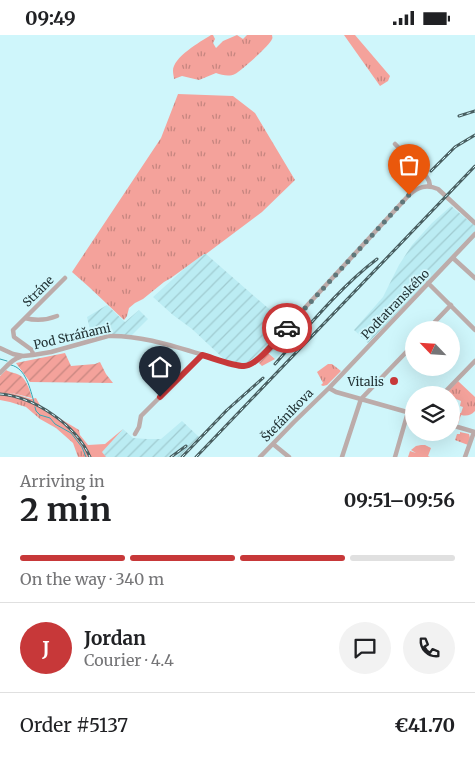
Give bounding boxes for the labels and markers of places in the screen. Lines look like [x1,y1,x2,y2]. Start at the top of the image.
pin [388,144,430,195]
pin [139,346,181,397]
place label: Vitalis [347,374,384,389]
marker: Vitalis [388,375,400,387]

